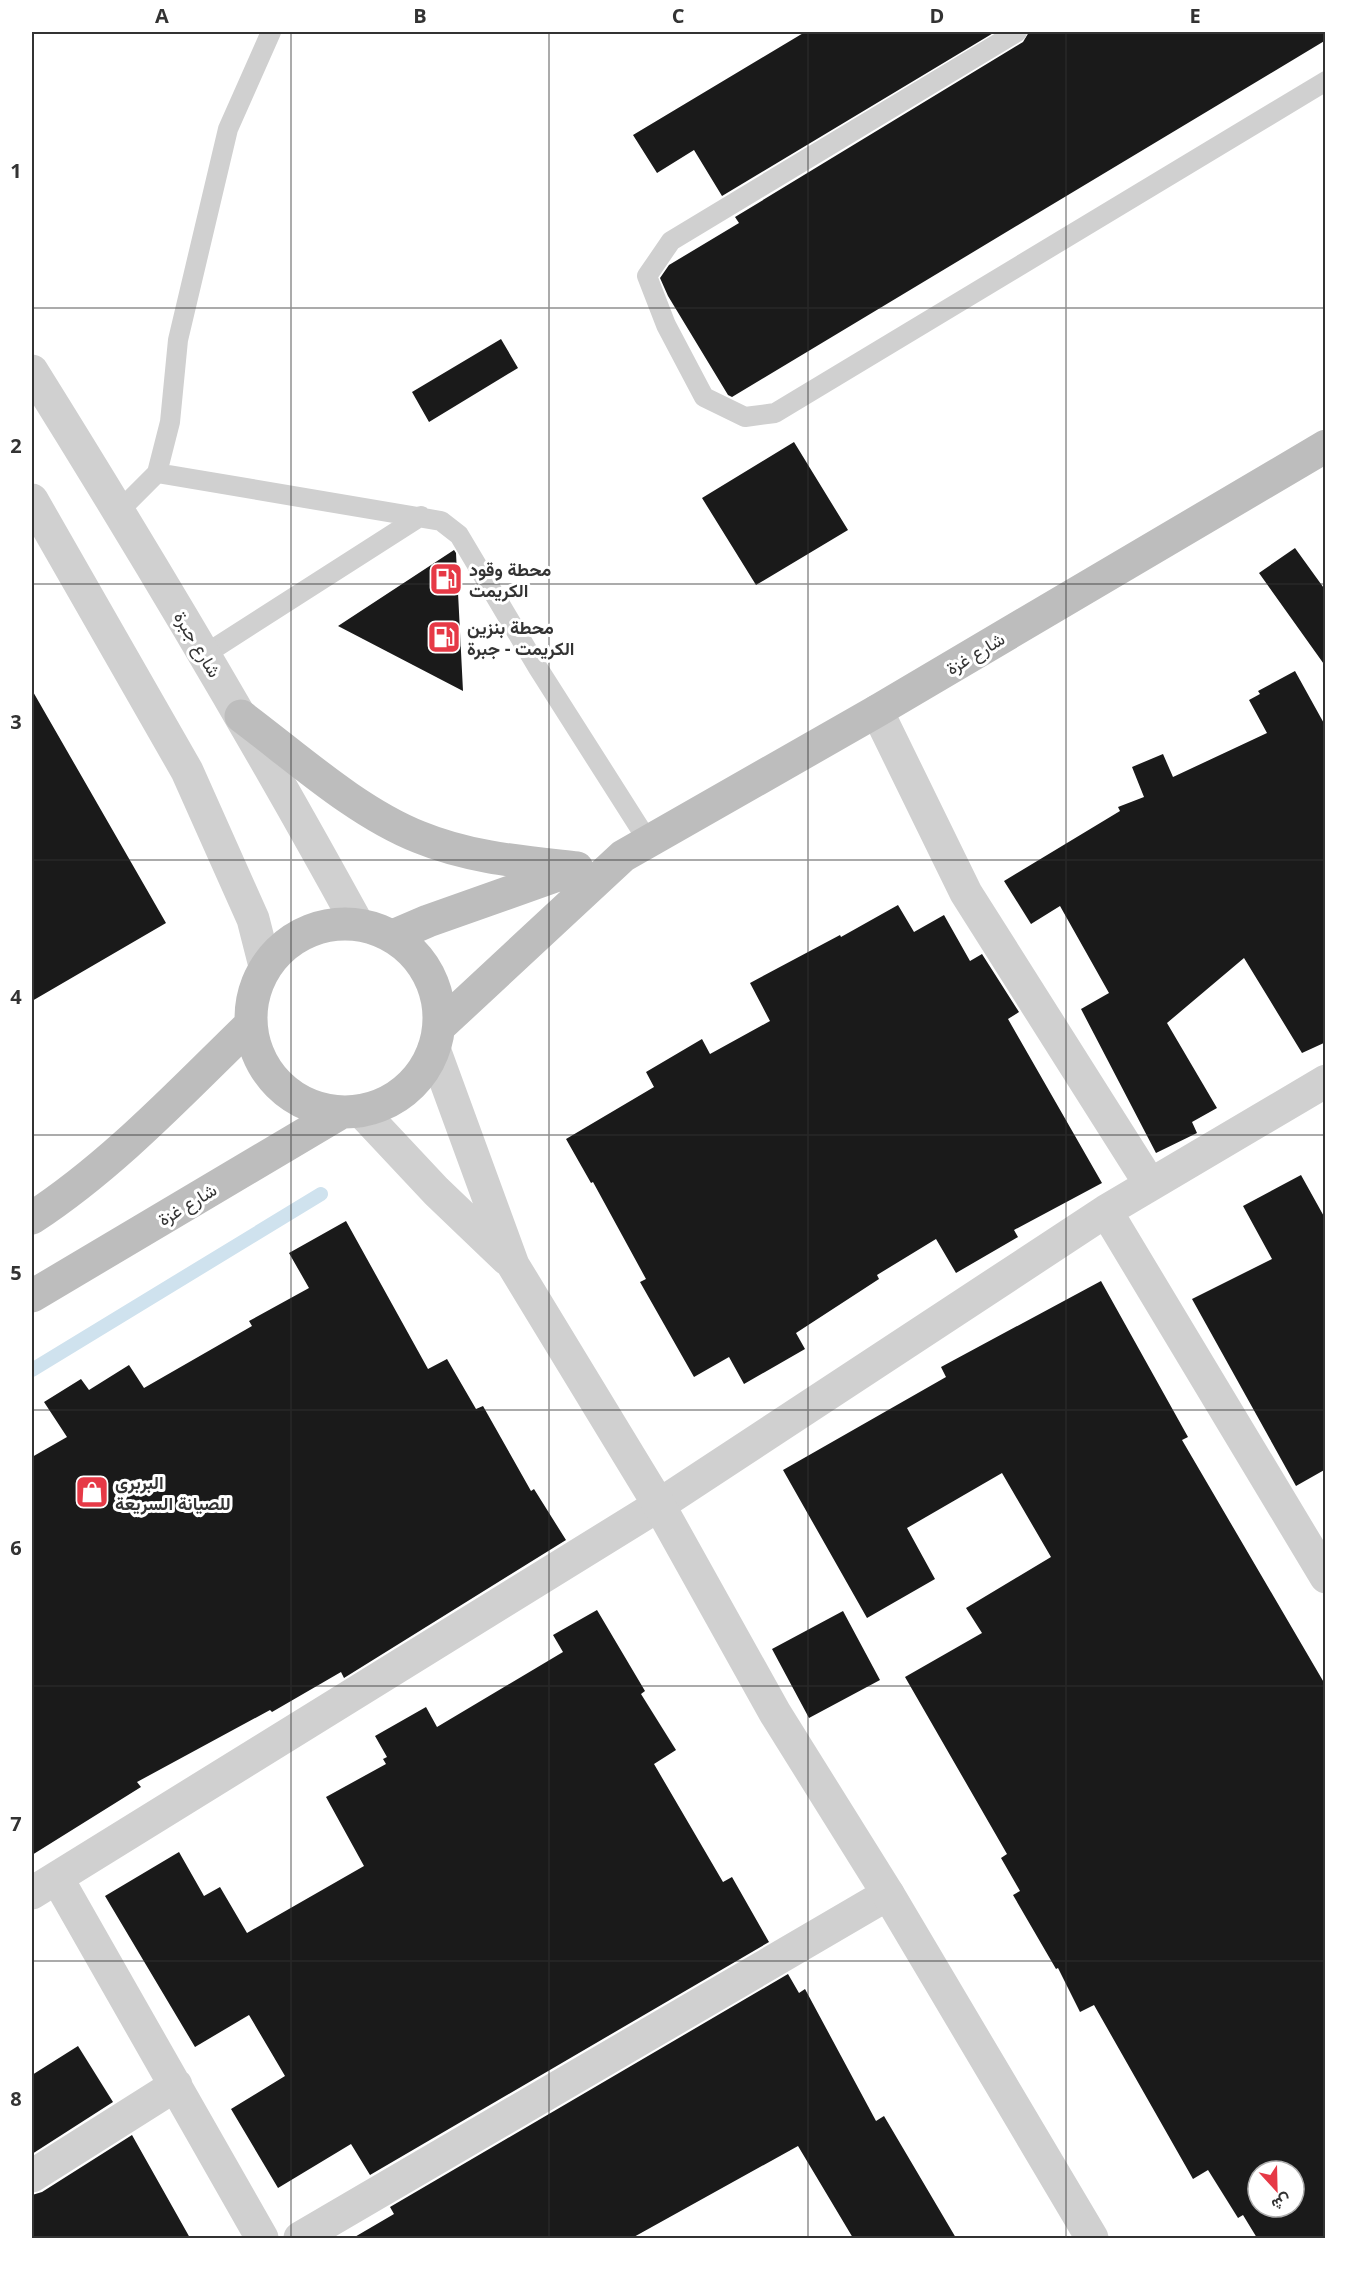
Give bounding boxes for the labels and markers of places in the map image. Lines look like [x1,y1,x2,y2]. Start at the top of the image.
place label: محطة وقود الكريمت [469,557,552,602]
fuel station icon: محطة وقود الكريمت [428,561,464,597]
place label: محطة بنزين الكريمت - جبرة [467,615,575,660]
fuel station icon: محطة بنزين الكريمت - جبرة [426,619,462,655]
place label: البربري للصيانة السريعة [115,1470,231,1515]
shop icon: البربري للصيانة السريعة [74,1474,110,1510]

